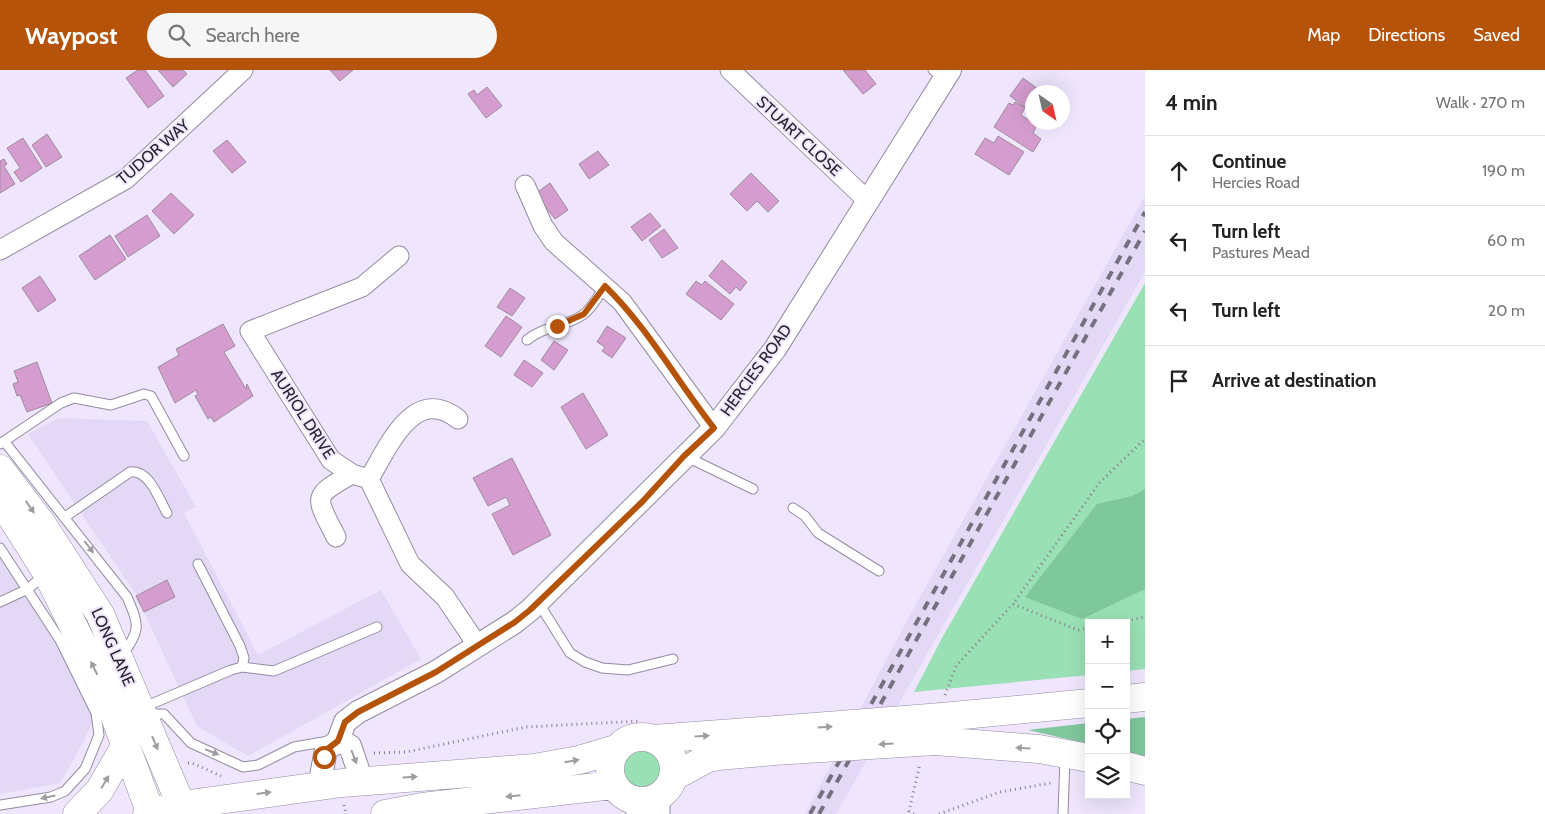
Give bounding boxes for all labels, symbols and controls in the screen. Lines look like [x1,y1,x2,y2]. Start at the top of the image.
search box [147,13,497,58]
text: Waypost [25,21,117,50]
icon: search [165,21,193,49]
text: Search here [205,24,300,47]
text: Map [1307,24,1340,46]
text: Directions [1368,24,1445,46]
text: Saved [1473,24,1520,46]
north arrow [1025,85,1070,130]
text: 4 min [1165,90,1218,115]
street label: STUART CLOSE [753,92,845,180]
text: Walk · 270 m [1436,93,1525,112]
street label: TUDOR WAY [113,115,194,189]
text: Continue [1212,150,1286,173]
icon: ahead [1165,157,1193,185]
text: 190 m [1482,161,1525,180]
text: Hercies Road [1212,173,1300,192]
text: Turn left [1212,220,1280,243]
icon: left [1165,227,1193,255]
text: 60 m [1487,231,1525,250]
text: Pastures Mead [1212,243,1310,262]
icon: left [1165,297,1193,325]
text: Turn left [1212,299,1280,322]
text: 20 m [1488,301,1525,320]
route end [546,315,569,338]
street label: HERCIES ROAD [716,320,796,420]
street label: AURIOL DRIVE [267,366,339,462]
icon: arrive [1165,367,1193,395]
text: Arrive at destination [1212,369,1376,392]
one-way arrow [25,500,35,514]
one-way arrow [84,540,94,554]
street label: LONG LANE [87,605,139,689]
map controls [1085,619,1130,799]
button: + [1085,619,1130,664]
one-way arrow [90,661,98,675]
button: − [1085,664,1130,709]
button: locate [1085,709,1130,754]
one-way arrow [817,722,833,730]
one-way arrow [694,731,710,739]
one-way arrow [151,736,159,750]
one-way arrow [878,741,894,749]
one-way arrow [1015,743,1031,751]
route start [313,746,336,769]
one-way arrow [204,749,219,756]
one-way arrow [350,750,358,765]
button: layers [1085,754,1130,799]
one-way arrow [564,757,580,765]
one-way arrow [403,773,419,781]
one-way arrow [100,775,110,789]
one-way arrow [257,789,273,797]
one-way arrow [505,792,521,800]
one-way arrow [40,793,56,801]

